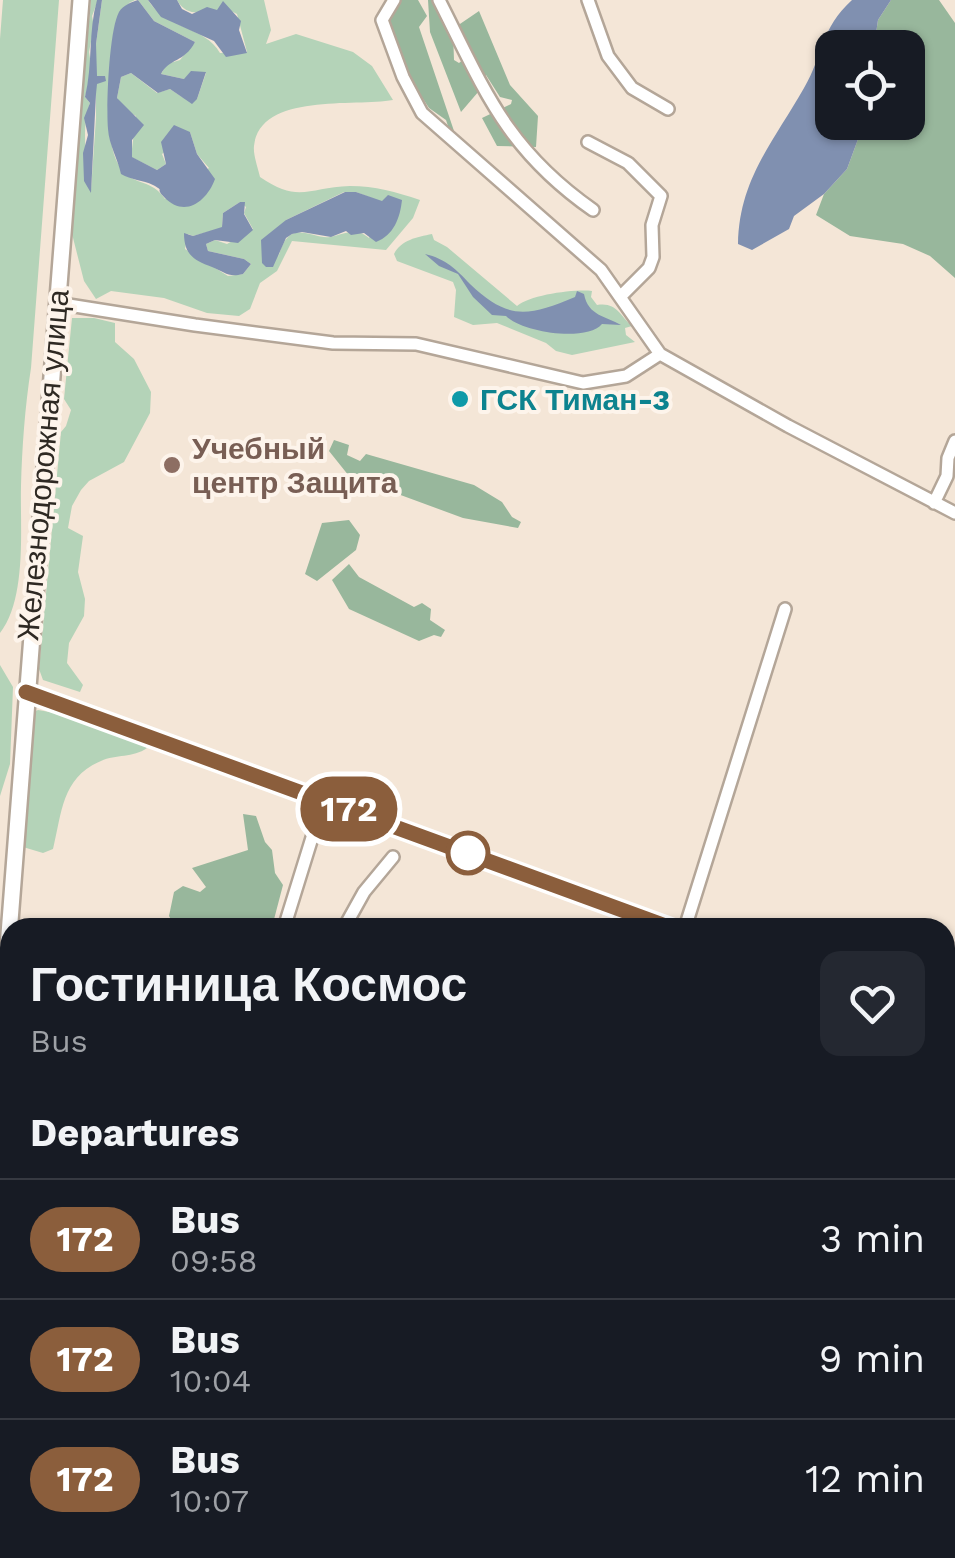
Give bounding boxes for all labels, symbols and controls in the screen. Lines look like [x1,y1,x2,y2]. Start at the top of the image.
map controls [815,30,925,140]
button: locate [815,30,925,140]
street label: Железнодорожная улица [10,288,76,642]
place label: ГСК Тиман-3 [480,382,670,417]
marker: ГСК Тиман-3 [449,388,471,410]
place label: Учебный центр Защита [192,431,398,500]
marker: Учебный центр Защита [161,454,183,476]
line badge: 172 [292,776,406,842]
text: 172 [320,788,378,830]
unlabelled marker [447,832,489,874]
button: heart [820,951,925,1056]
text: Гостиница Космос [30,956,467,1013]
text: Bus [30,1022,88,1060]
text: Departures [30,1111,239,1155]
text: Bus [170,1198,240,1242]
text: 3 min [820,1217,925,1261]
text: 172 [56,1218,114,1260]
text: 09:58 [170,1242,257,1280]
text: Bus [170,1318,240,1362]
text: 9 min [819,1337,925,1381]
text: 172 [56,1338,114,1380]
text: 10:04 [170,1362,251,1400]
text: Bus [170,1438,240,1482]
text: 12 min [805,1457,925,1501]
text: 172 [56,1458,114,1500]
text: 10:07 [170,1482,249,1520]

